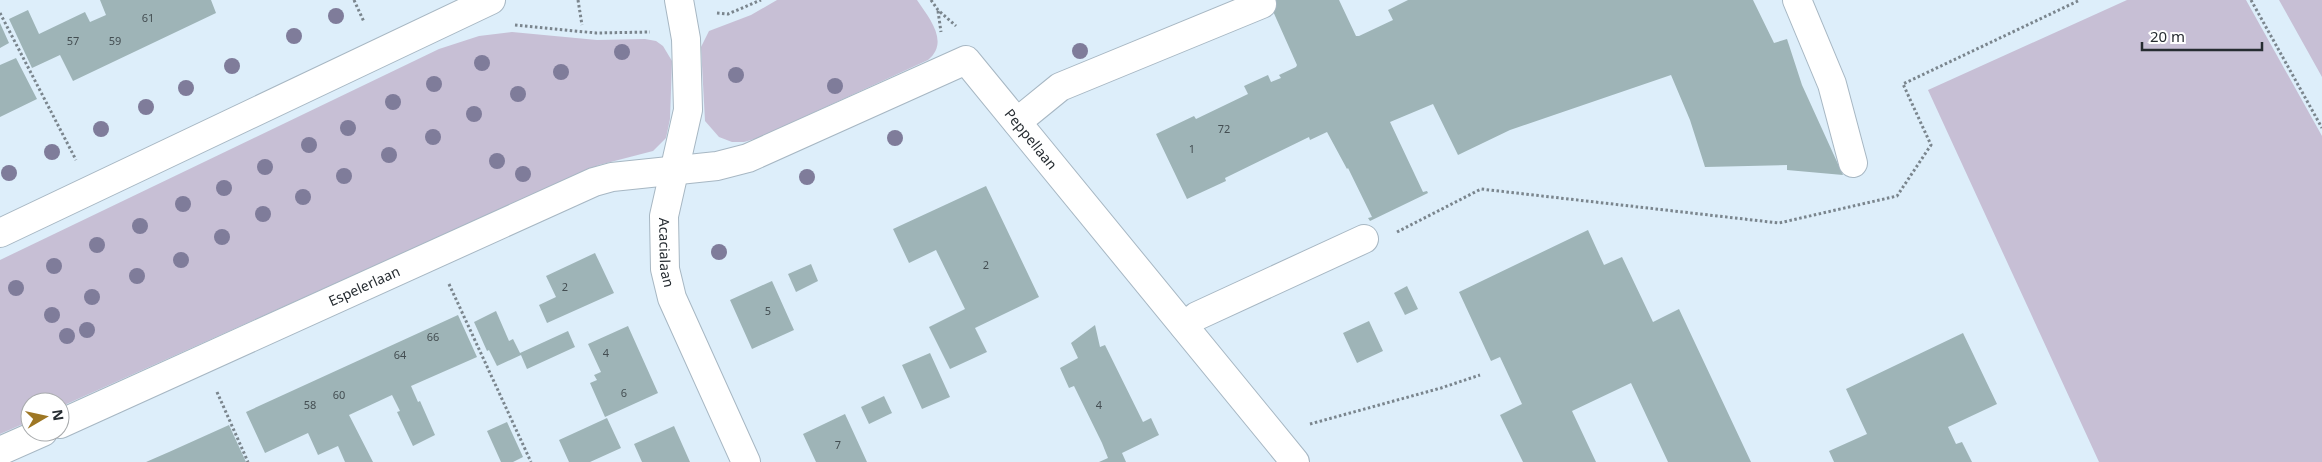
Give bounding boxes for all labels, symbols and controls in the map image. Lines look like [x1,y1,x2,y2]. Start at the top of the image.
house number: 61 [142,10,154,25]
scale bar [2142,20,2262,52]
text: 20 m [2150,26,2185,46]
house number: 57 [67,33,79,48]
house number: 59 [109,33,121,48]
street label: Peppellaan [1001,105,1062,173]
house number: 72 [1218,121,1230,136]
house number: 1 [1189,141,1195,156]
street label: Acacialaan [655,218,679,289]
house number: 2 [983,257,989,272]
street label: Espelerlaan [325,261,403,310]
house number: 2 [562,279,568,294]
house number: 5 [765,303,771,318]
house number: 66 [427,329,439,344]
house number: 4 [603,345,610,360]
house number: 64 [394,347,407,362]
house number: 6 [621,385,627,400]
house number: 60 [333,387,345,402]
north arrow [20,392,70,442]
house number: 58 [304,397,316,412]
house number: 4 [1096,397,1103,412]
text: N [48,408,69,422]
house number: 7 [835,437,841,452]

